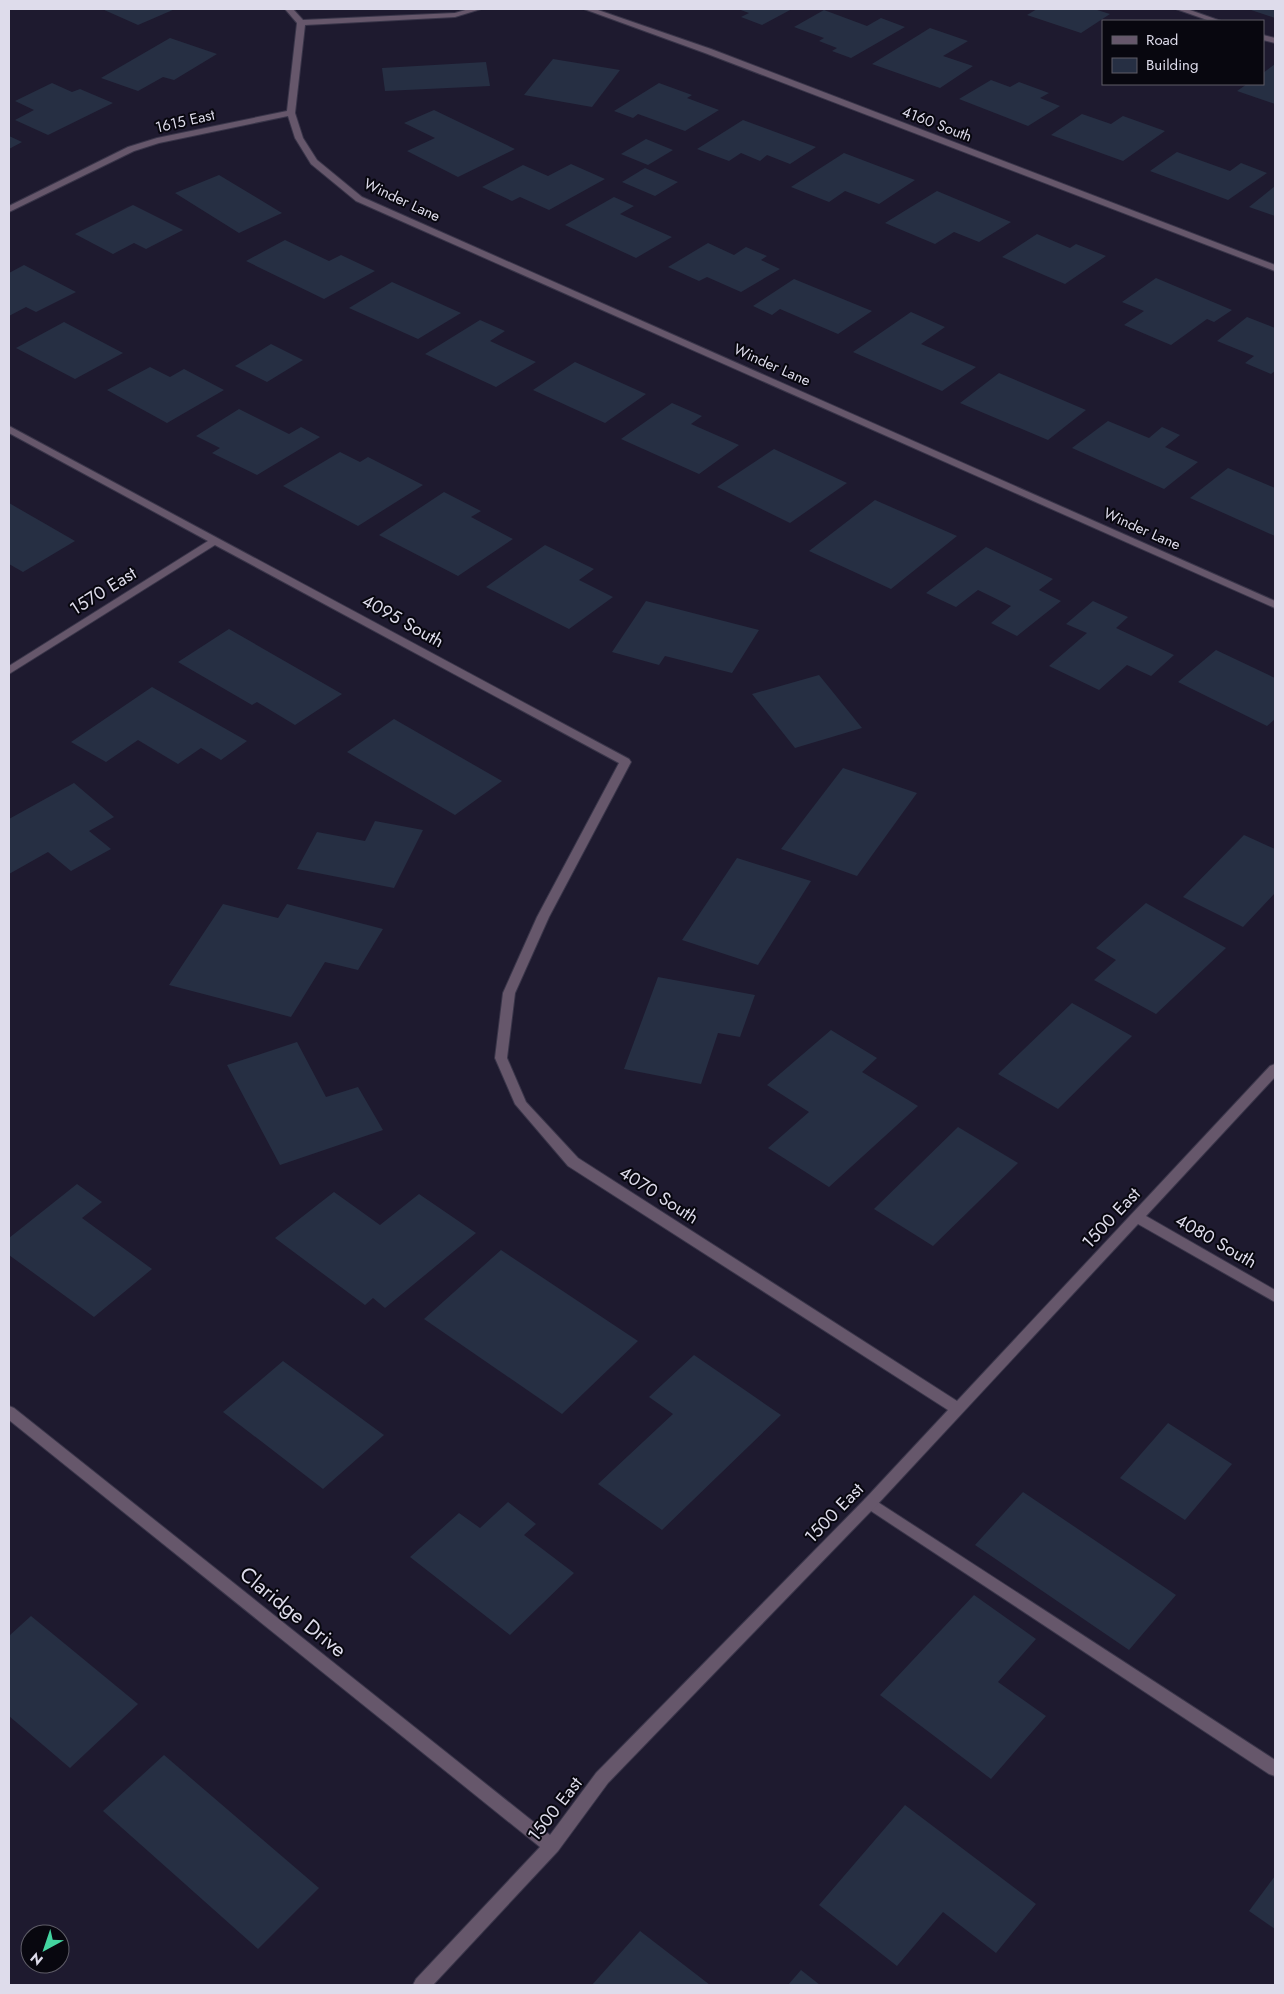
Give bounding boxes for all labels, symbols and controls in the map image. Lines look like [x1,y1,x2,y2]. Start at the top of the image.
legend [1102,20,1264,85]
text: Road [1146,29,1178,51]
text: Building [1146,54,1198,76]
street label: 4160 South [899,101,975,147]
street label: 1615 East [153,103,217,138]
street label: Winder Lane [360,173,444,227]
street label: Winder Lane [730,338,814,392]
street label: Winder Lane [1100,502,1184,556]
street label: 1570 East [65,560,142,622]
street label: 4095 South [357,588,449,654]
street label: 4070 South [614,1160,704,1230]
street label: 1500 East [1076,1181,1147,1254]
street label: 4080 South [1170,1207,1262,1275]
street label: 1500 East [798,1476,870,1549]
street label: Claridge Drive [233,1560,353,1665]
street label: 1500 East [522,1771,589,1847]
north arrow [20,1924,70,1974]
text: N [26,1948,47,1970]

